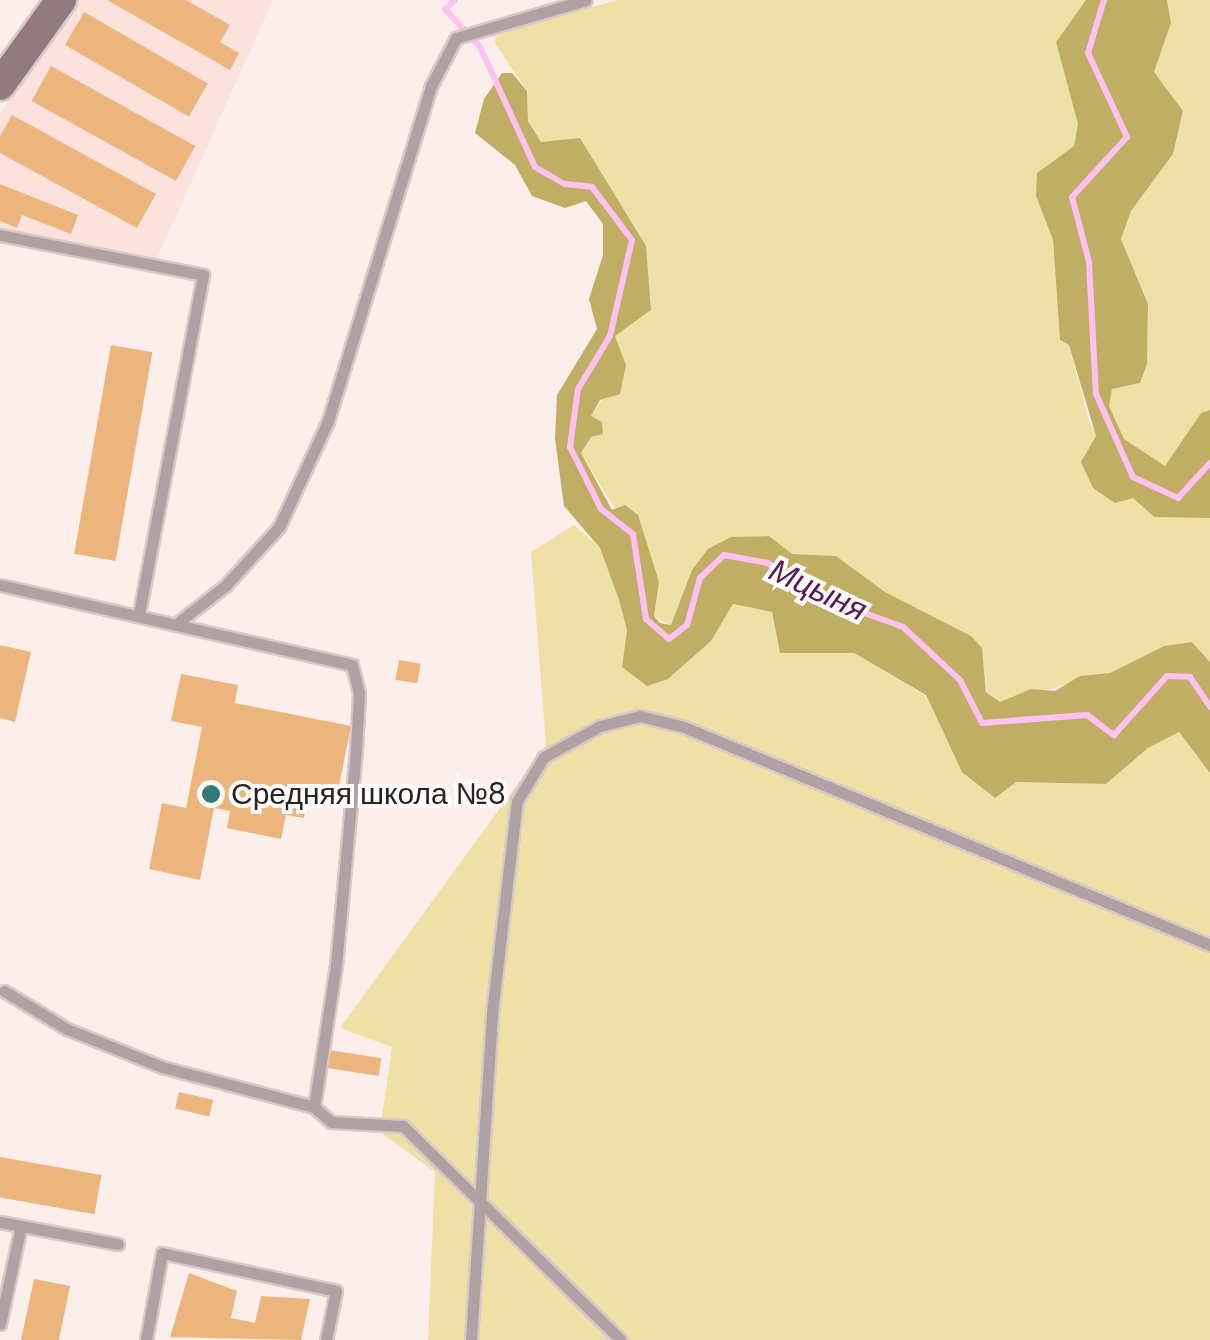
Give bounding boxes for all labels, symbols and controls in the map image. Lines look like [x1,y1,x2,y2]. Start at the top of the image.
water label: Мцыня [763,551,873,629]
place label: Средняя школа №8 [231,776,506,812]
marker: Средняя школа №8 [200,783,222,805]

